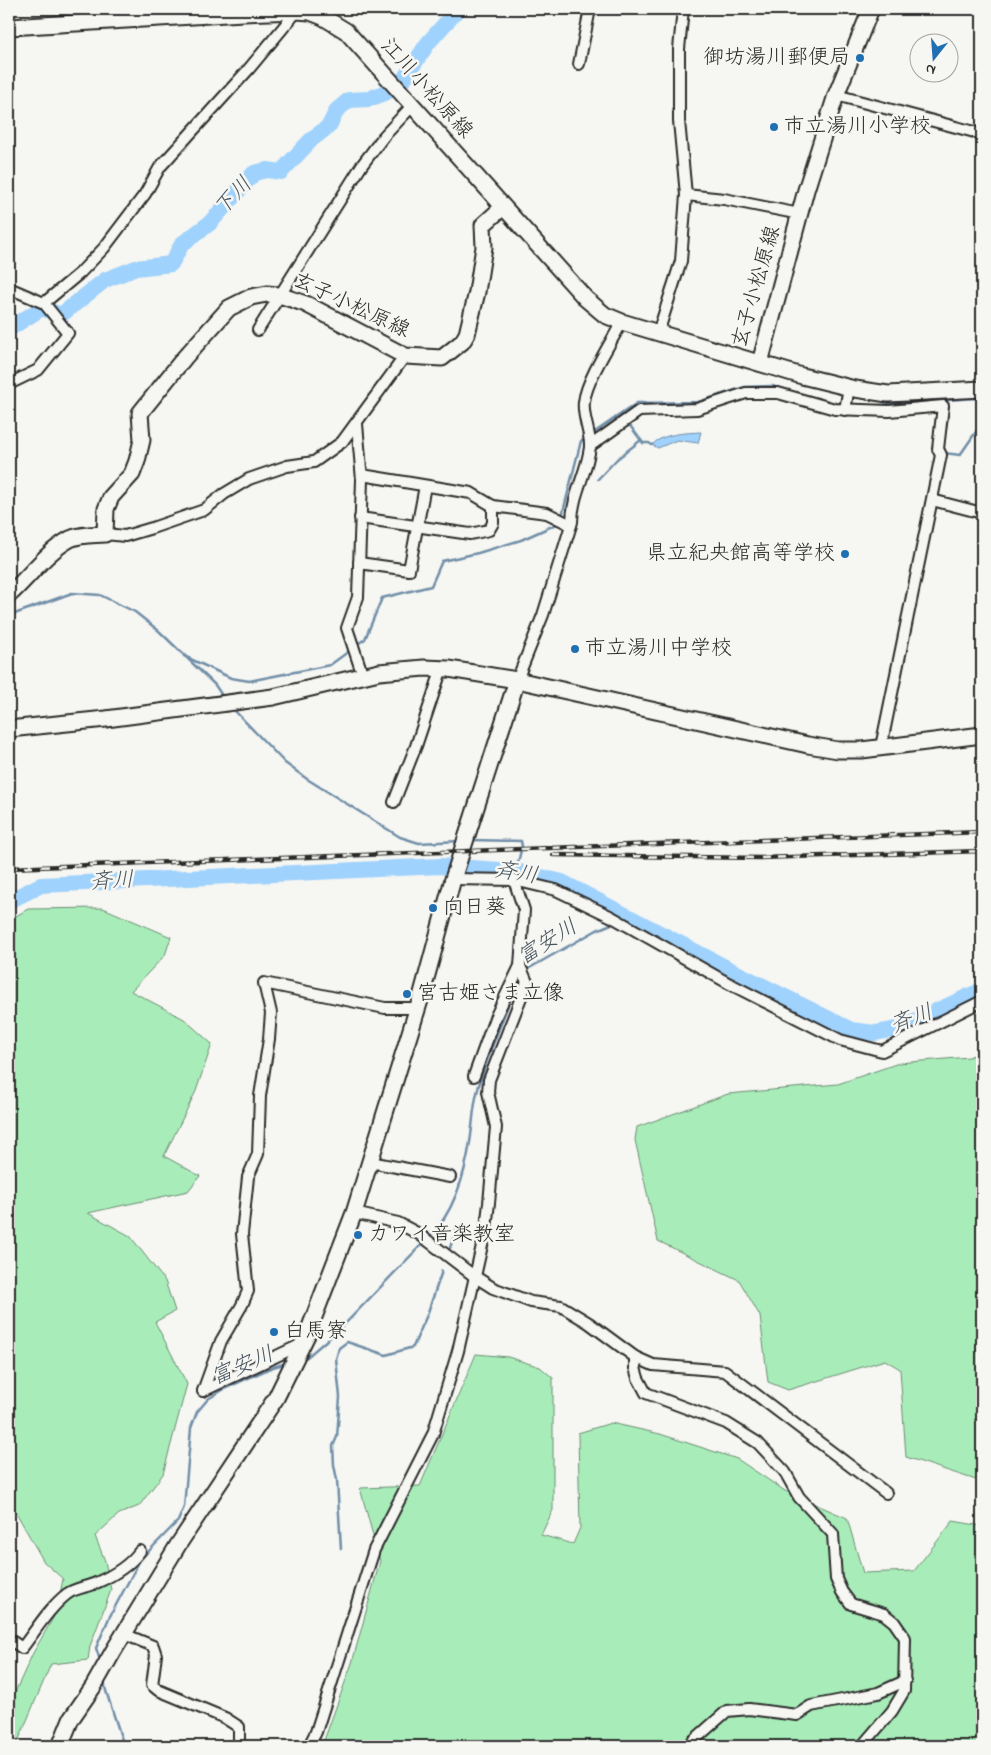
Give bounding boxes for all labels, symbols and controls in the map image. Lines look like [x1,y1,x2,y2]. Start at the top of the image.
street label: 江川小松原線 [373,32,479,146]
north arrow [908,32,958,82]
place label: 御坊湯川郵便局 [703,43,850,73]
marker: 御坊湯川郵便局 [854,52,866,64]
text: N [923,58,938,80]
place label: 市立湯川小学校 [784,112,931,142]
marker: 市立湯川小学校 [768,121,780,133]
water label: 下川 [207,170,261,224]
street label: 玄子小松原線 [725,222,789,352]
street label: 玄子小松原線 [288,266,414,346]
place label: 県立紀央館高等学校 [646,539,835,569]
marker: 県立紀央館高等学校 [839,548,851,560]
place label: 市立湯川中学校 [585,634,732,664]
marker: 市立湯川中学校 [569,643,581,655]
water label: 斉川 [492,855,540,893]
water label: 斉川 [89,865,135,899]
place label: 向日葵 [443,893,506,923]
marker: 向日葵 [427,902,439,914]
water label: 富安川 [512,912,584,974]
place label: 宮古姫さま立像 [417,979,564,1009]
marker: 宮古姫さま立像 [401,988,413,1000]
water label: 斉川 [886,997,938,1043]
place label: カワイ音楽教室 [368,1220,515,1250]
marker: カワイ音楽教室 [352,1229,364,1241]
place label: 白馬寮 [284,1317,347,1347]
marker: 白馬寮 [268,1326,280,1338]
water label: 富安川 [206,1339,280,1395]

